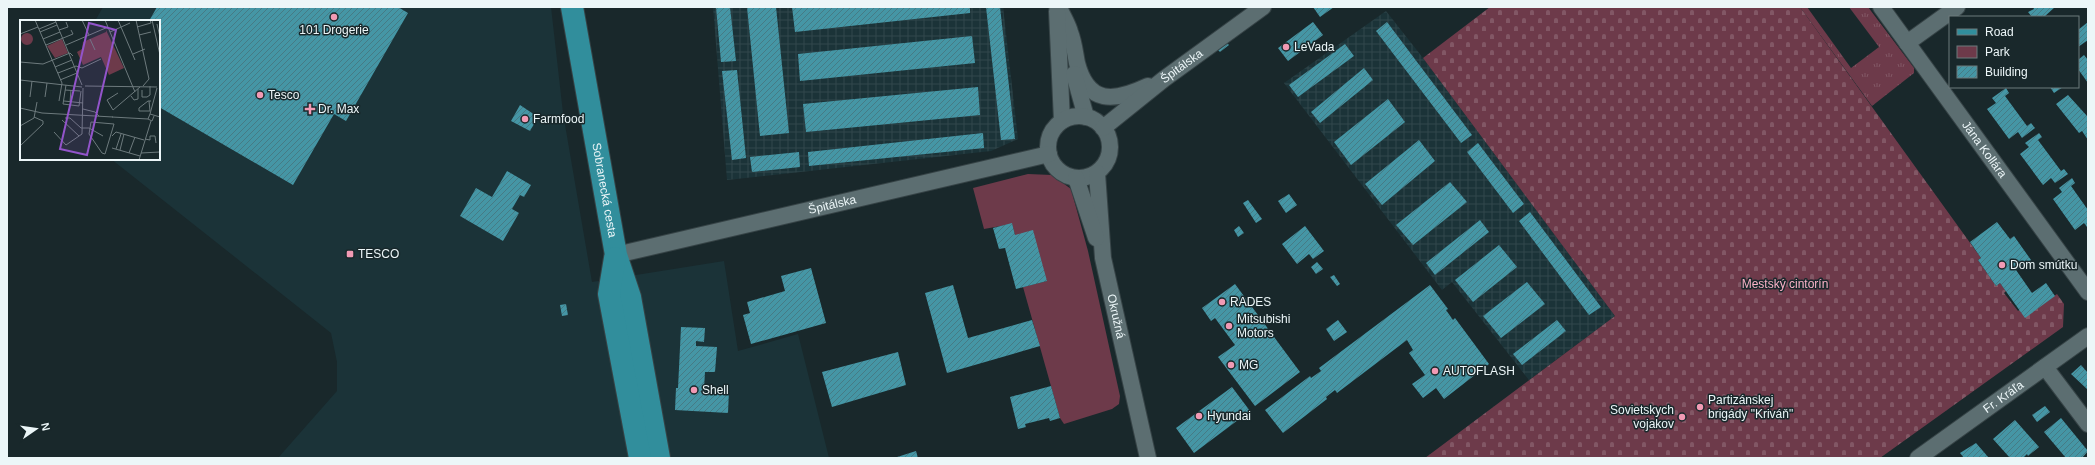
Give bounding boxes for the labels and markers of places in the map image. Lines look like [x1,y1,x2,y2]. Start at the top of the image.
marker: 101 Drogerie [329,12,339,22]
place label: 101 Drogerie [299,23,369,37]
place label: LeVada [1294,40,1335,54]
marker: LeVada [1281,42,1291,52]
place label: Tesco [268,88,300,102]
marker: Tesco [255,90,265,100]
place label: Dr. Max [318,102,359,116]
marker: Dr. Max [305,104,315,114]
place label: Farmfood [533,112,584,126]
marker: Farmfood [520,114,530,124]
place label: TESCO [358,247,399,261]
marker: TESCO [345,249,355,259]
place label: Dom smútku [2010,258,2077,272]
marker: Dom smútku [1997,260,2007,270]
place label: RADES [1230,295,1271,309]
marker: RADES [1217,297,1227,307]
place label: Mitsubishi Motors [1237,312,1290,340]
marker: Mitsubishi Motors [1224,321,1234,331]
place label: MG [1239,358,1258,372]
marker: MG [1226,360,1236,370]
place label: AUTOFLASH [1443,364,1515,378]
marker: AUTOFLASH [1430,366,1440,376]
place label: Shell [702,383,729,397]
marker: Shell [689,385,699,395]
place label: Partizánskej brigády "Kriváň" [1708,393,1793,421]
marker: Partizánskej brigády "Kriváň" [1695,402,1705,412]
place label: Sovietskych vojakov [1610,403,1674,431]
place label: Hyundai [1207,409,1251,423]
marker: Hyundai [1194,411,1204,421]
marker: Sovietskych vojakov [1677,412,1687,422]

